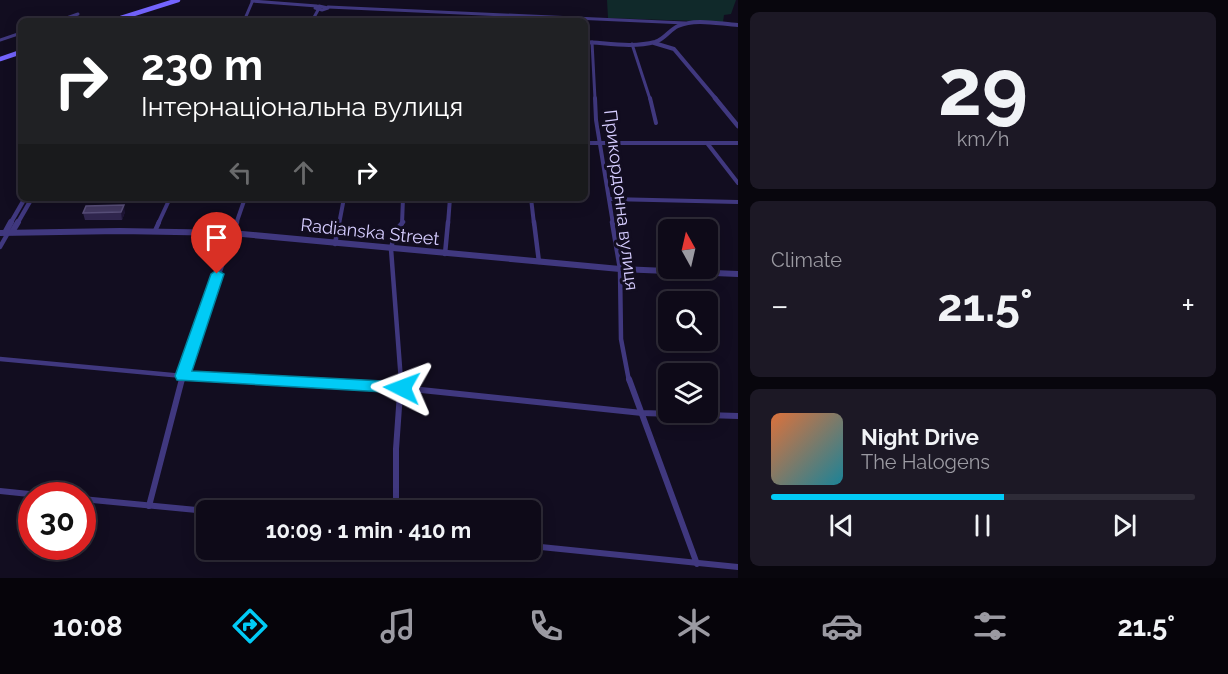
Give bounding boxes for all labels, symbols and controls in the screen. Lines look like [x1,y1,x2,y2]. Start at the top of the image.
text: 230 m [141,41,263,90]
icon: right [42,42,120,120]
text: 29 [938,42,1028,133]
text: Інтернаціональна вулиця [141,91,463,122]
street label: Прикордонна вулиця [600,108,643,292]
text: km/h [957,127,1009,151]
icon: left [224,156,257,189]
icon: ahead [287,156,320,189]
icon: right [350,156,383,189]
pin [191,212,242,274]
street label: Radianska Street [300,214,440,249]
north arrow [658,219,718,279]
map controls [658,219,718,423]
icon: arrive [200,221,233,254]
text: Climate [771,248,842,272]
text: 21.5° [937,279,1033,332]
text: − [771,286,789,325]
text: + [1181,286,1195,325]
button: search [658,291,718,351]
position arrow [370,356,434,420]
button: layers [658,363,718,423]
text: Night Drive [861,424,979,450]
text: The Halogens [861,450,990,474]
speed limit sign: 30 [18,482,96,560]
icon: previous [825,509,858,542]
icon: pause [966,509,999,542]
icon: next [1108,509,1141,542]
text: 10:09 · 1 min · 410 m [266,517,471,543]
icon: directions [229,605,271,647]
icon: music [377,605,419,647]
icon: phone [525,605,567,647]
icon: climate [673,605,715,647]
icon: car [821,605,863,647]
icon: filters [969,605,1011,647]
text: 10:08 [53,611,123,642]
text: 21.5° [1118,611,1175,642]

